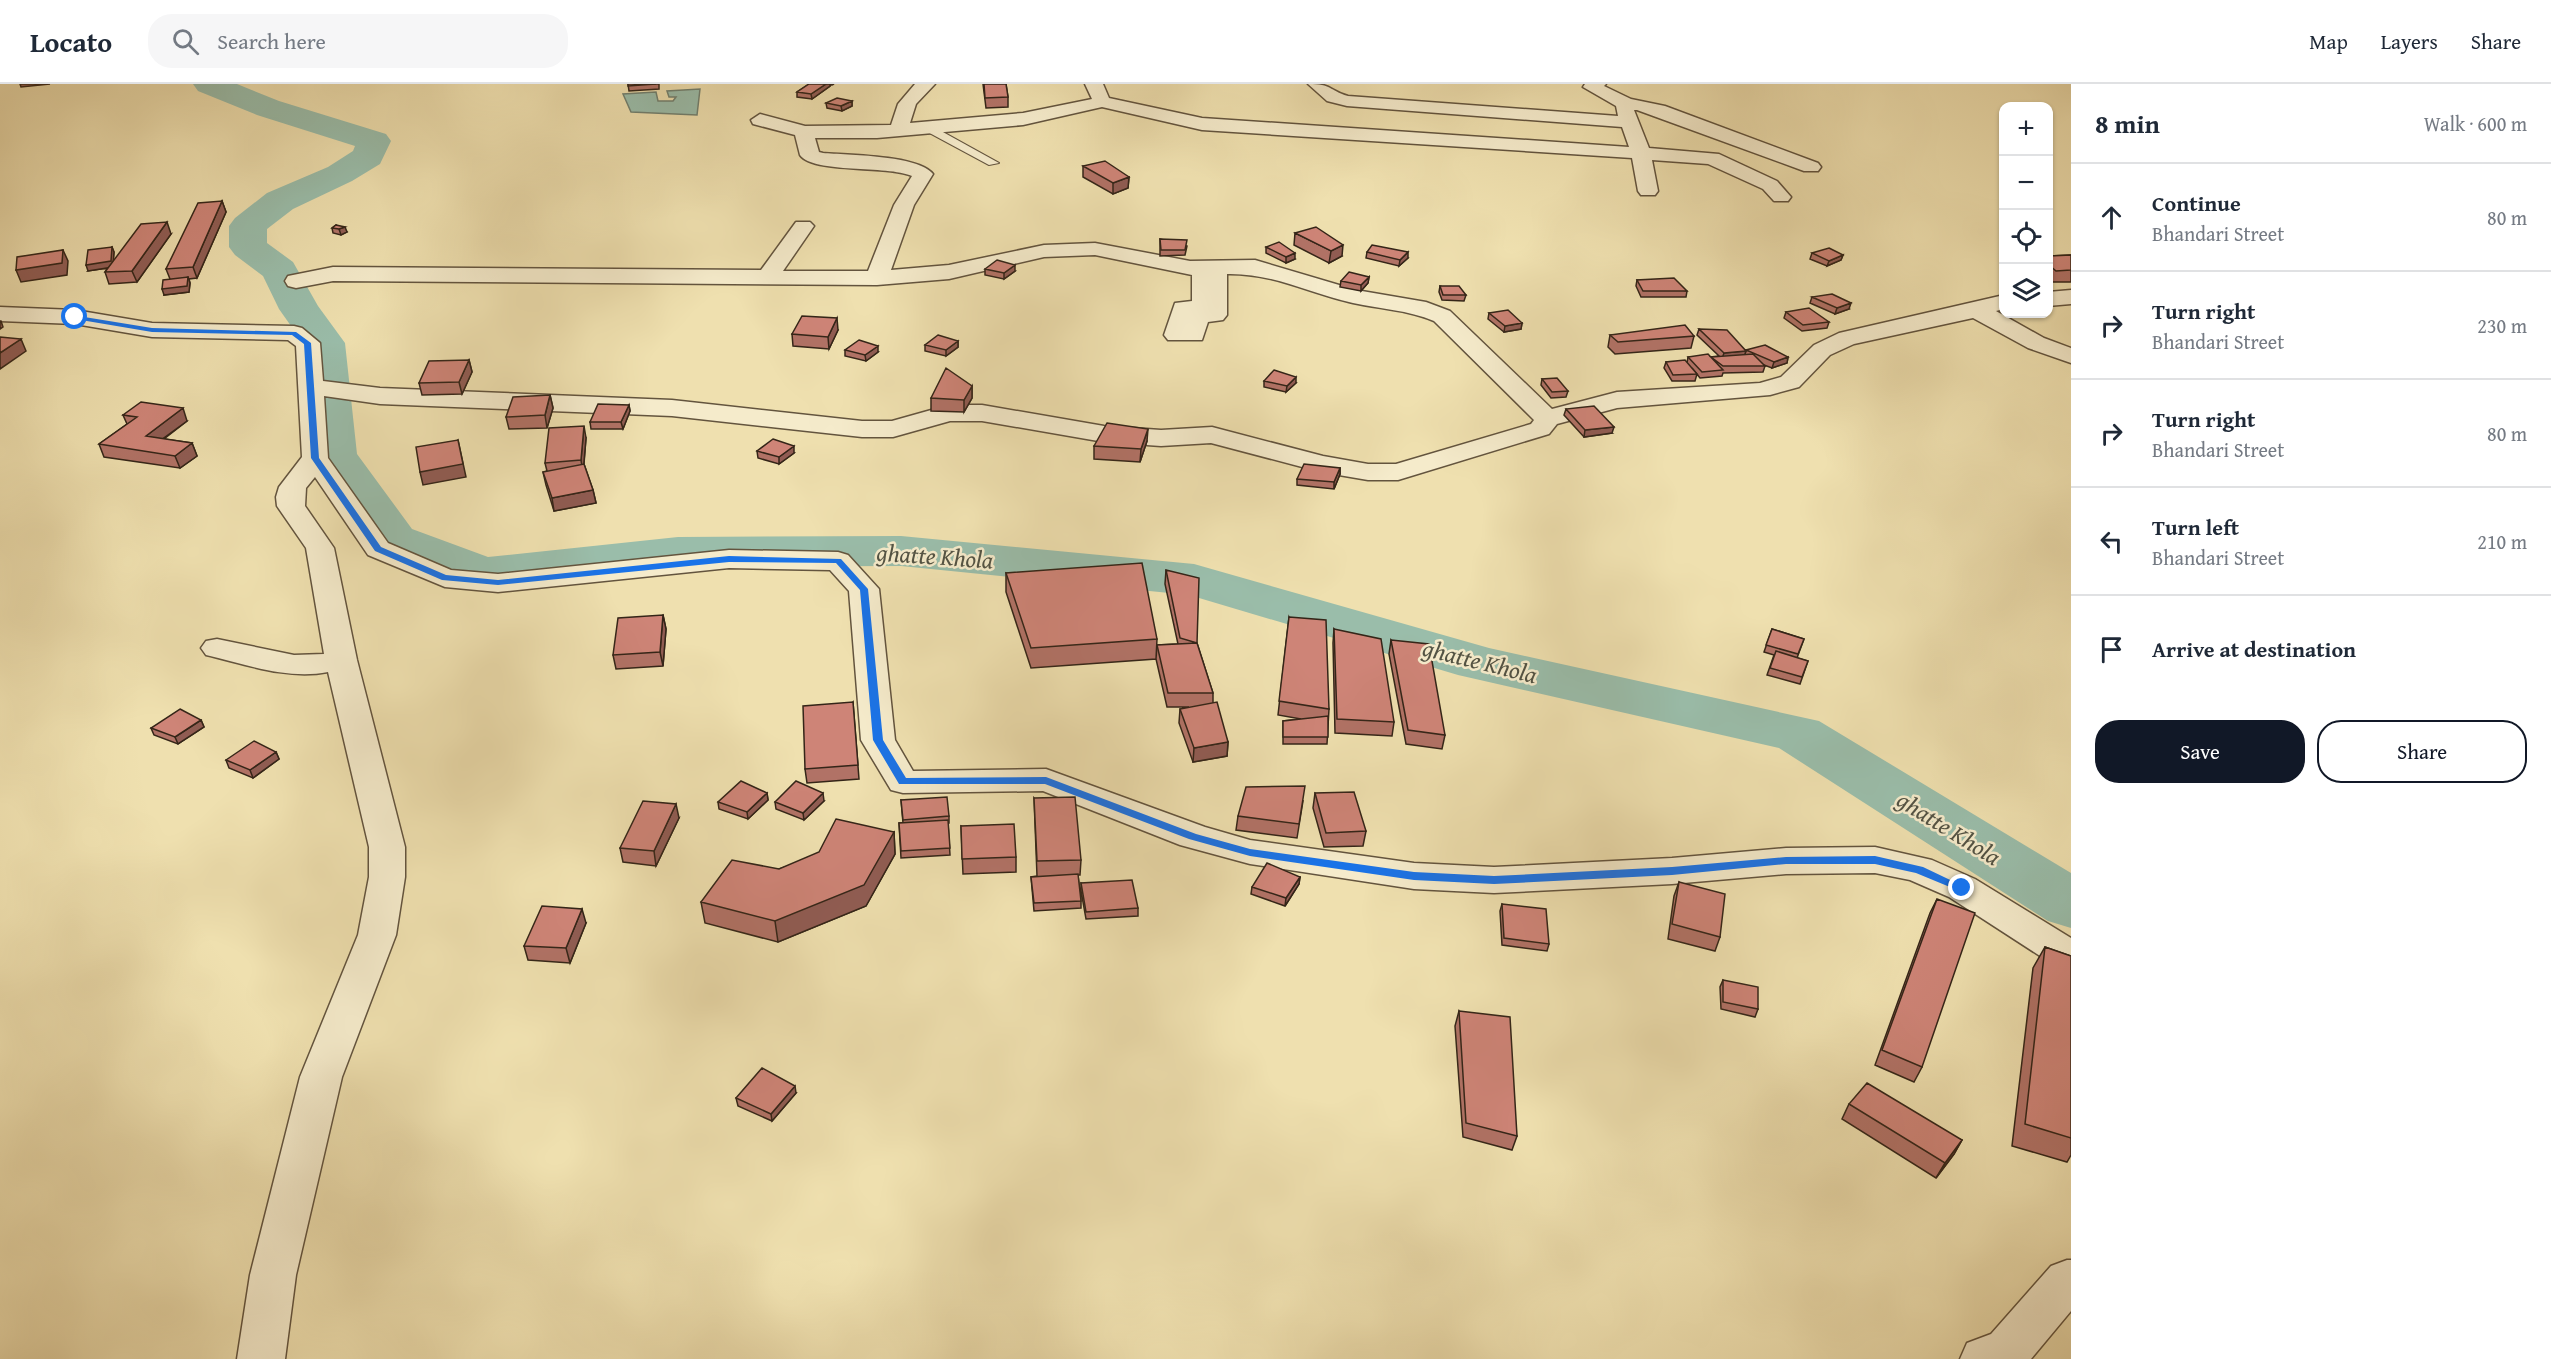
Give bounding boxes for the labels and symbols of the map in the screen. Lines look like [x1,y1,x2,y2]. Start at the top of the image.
route start [61,303,87,329]
water label: ghatte Khola [875,534,994,578]
water label: ghatte Khola [1418,630,1541,692]
water label: ghatte Khola [1890,782,2008,874]
route end [1948,874,1974,900]

